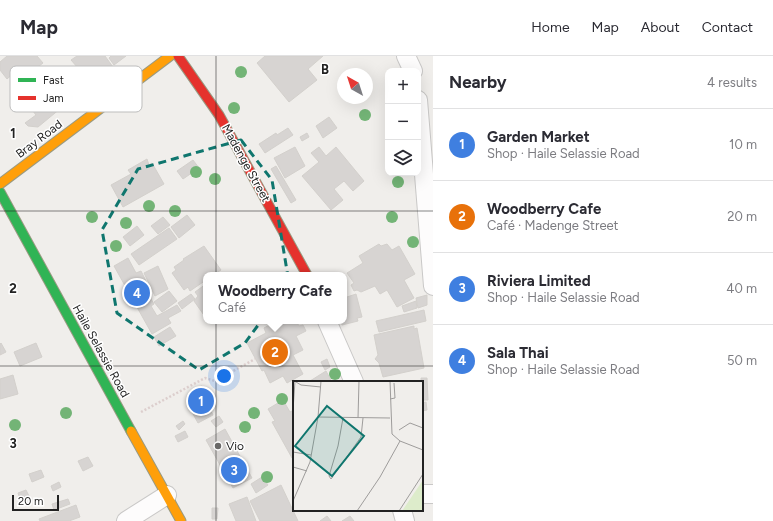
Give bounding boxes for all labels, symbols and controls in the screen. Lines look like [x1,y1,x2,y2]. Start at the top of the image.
text: Map [20,16,58,39]
text: Home [531,19,570,36]
text: Map [592,19,619,36]
text: About [641,19,680,36]
text: Contact [702,19,753,36]
text: B [321,62,329,77]
legend [10,66,142,112]
north arrow [337,68,373,104]
map controls [385,68,421,176]
button: + [385,68,421,104]
text: Nearby [449,72,507,92]
text: Fast [43,74,64,87]
text: 4 results [707,75,757,90]
text: Jam [43,92,64,105]
button: − [385,104,421,140]
street label: Bray Road [13,117,65,161]
street label: Madenge Street [219,122,273,205]
text: 1 [10,126,16,141]
text: Garden Market [487,128,590,146]
text: 1 [459,137,465,152]
text: 10 m [729,137,757,152]
button: layers [385,140,421,176]
text: Shop · Haile Selassie Road [487,146,640,161]
text: Woodberry Cafe [487,200,601,218]
text: 2 [458,209,466,224]
text: 20 m [727,209,757,224]
text: Café · Madenge Street [487,218,619,233]
popup [203,272,347,324]
text: Riviera Limited [487,272,591,290]
pin: 4 [124,278,150,308]
text: 2 [9,281,17,296]
text: 3 [458,281,466,296]
text: 40 m [726,281,757,296]
text: Woodberry Cafe [218,282,332,300]
text: Shop · Haile Selassie Road [487,290,640,305]
text: Café [218,300,246,315]
street label: Haile Selassie Road [70,302,132,400]
pin: 2 [262,337,288,367]
text: Sala Thai [487,344,549,362]
text: 4 [458,353,466,368]
text: 50 m [727,353,757,368]
text: Shop · Haile Selassie Road [487,362,640,377]
your location [214,366,234,386]
inset map [293,381,423,511]
pin: 1 [188,386,214,416]
text: 3 [9,436,17,451]
place label: Vio [226,439,244,453]
marker: Vio [213,441,223,451]
pin: 3 [221,455,247,485]
scale bar [12,493,59,512]
text: 20 m [18,495,43,508]

